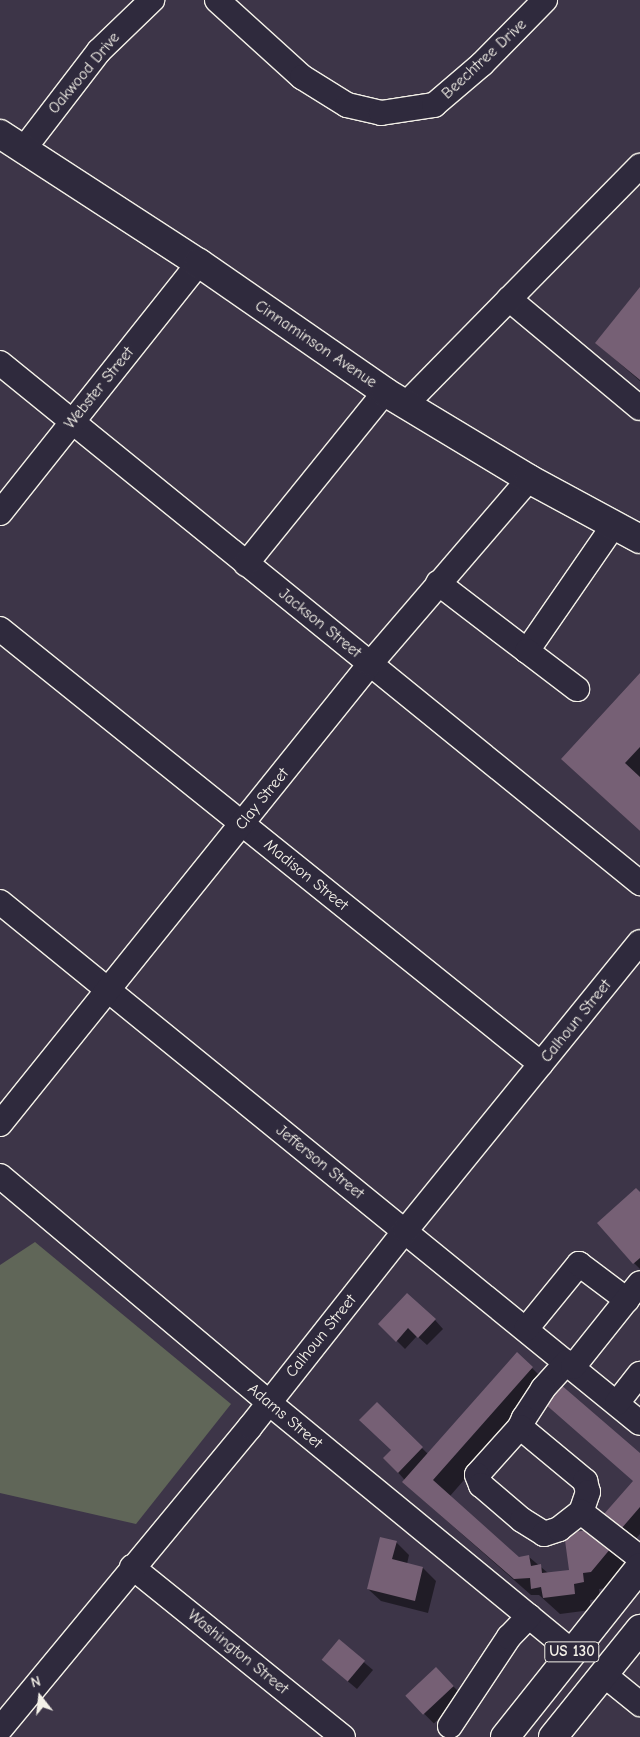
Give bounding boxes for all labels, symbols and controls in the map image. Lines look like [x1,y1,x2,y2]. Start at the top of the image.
street label: Beechtree Drive [438,15,530,103]
street label: Oakwood Drive [44,28,124,118]
street label: Cinnaminson Avenue [251,296,381,392]
street label: Webster Street [60,343,138,433]
street label: Jackson Street [275,584,365,662]
street label: Clay Street [231,764,293,834]
street label: Madison Street [260,835,352,915]
street label: Calhoun Street [537,976,615,1066]
street label: Jefferson Street [272,1121,368,1203]
street label: Calhoun Street [282,1291,360,1381]
street label: Adams Street [244,1379,326,1453]
street label: Washington Street [184,1606,292,1698]
road number: US 130 [543,1640,601,1664]
north arrow [15,1672,65,1722]
text: N [29,1673,42,1692]

